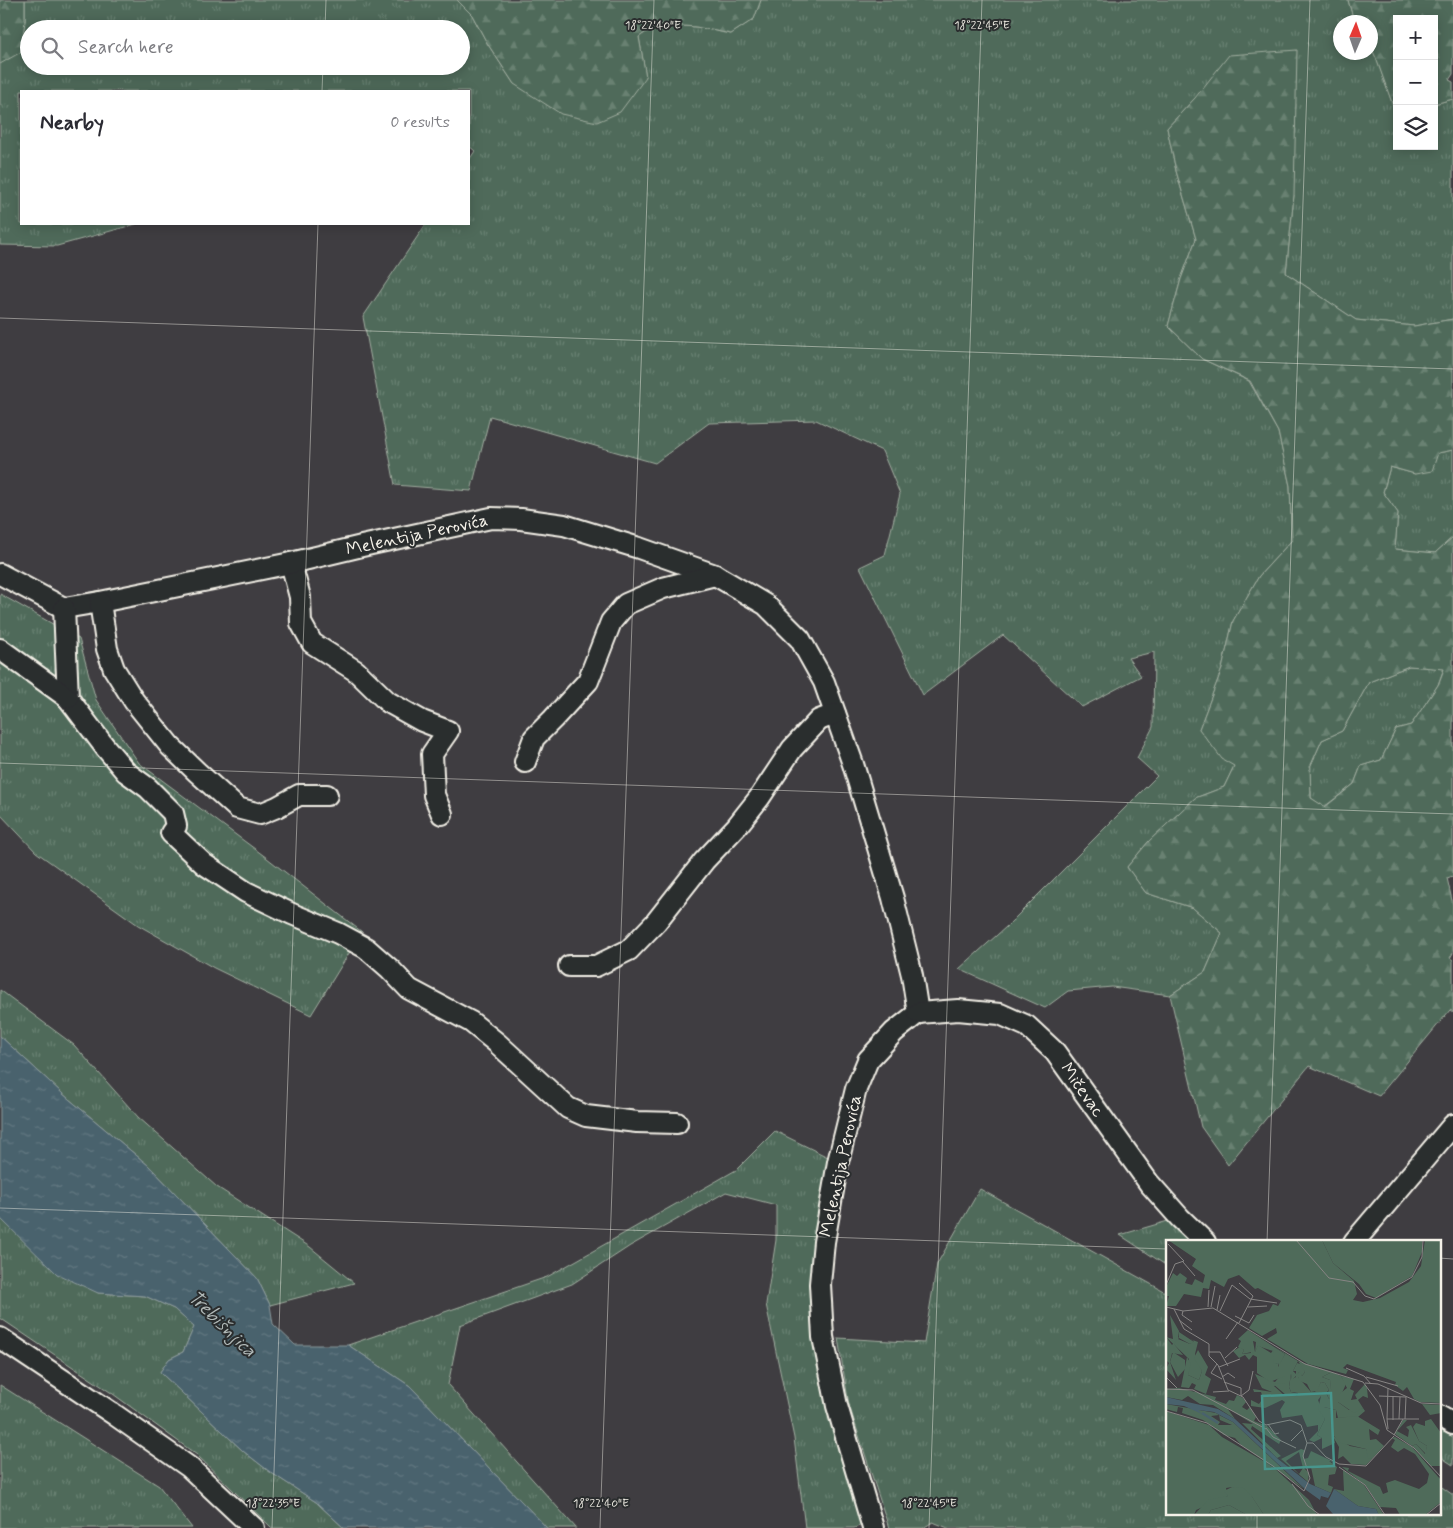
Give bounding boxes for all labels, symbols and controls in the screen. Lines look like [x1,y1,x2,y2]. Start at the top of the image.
north arrow [1333,15,1378,60]
map controls [1393,15,1438,150]
button: + [1393,15,1438,60]
text: 18°22'40"E [625,18,681,34]
text: 18°22'45"E [954,18,1010,34]
search box [20,20,470,75]
icon: search [38,34,66,62]
text: Search here [78,35,174,60]
button: − [1393,60,1438,105]
button: layers [1393,105,1438,150]
text: Nearby [40,109,104,137]
text: 0 results [390,112,450,133]
street label: Melentija Perovića [344,508,490,562]
street label: Mičevac [1055,1058,1109,1122]
street label: Melentija Perovića [814,1093,868,1239]
inset map [1166,1240,1440,1516]
water label: Trebišnjica [182,1285,262,1363]
text: 18°22'35"E [246,1496,300,1512]
text: 18°22'40"E [573,1496,629,1512]
text: 18°22'45"E [901,1496,957,1512]

